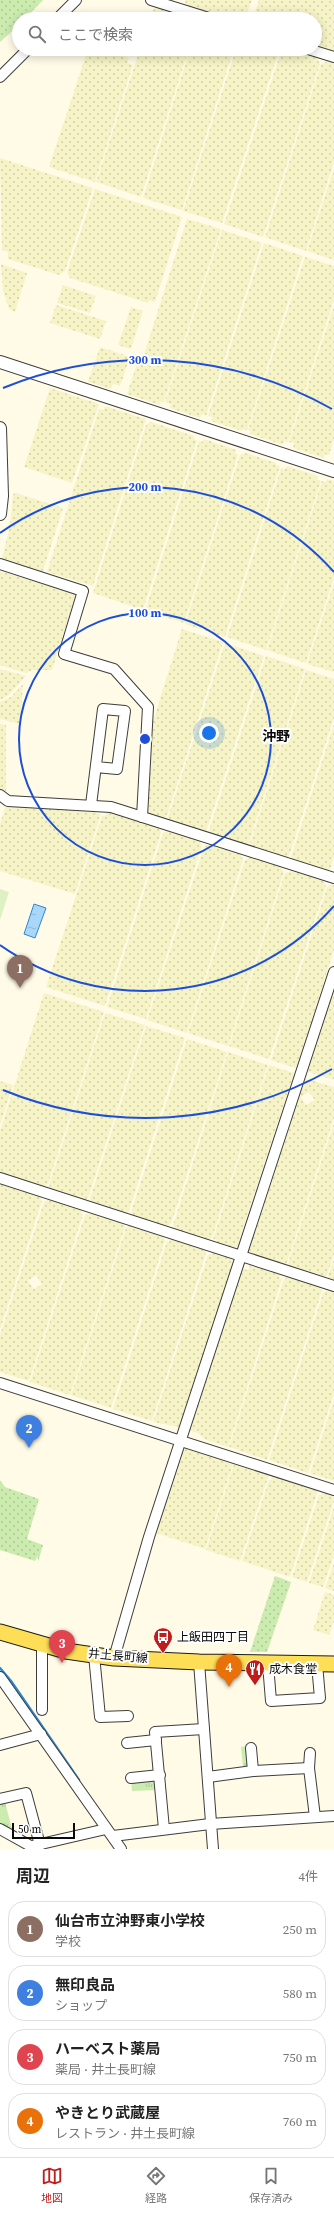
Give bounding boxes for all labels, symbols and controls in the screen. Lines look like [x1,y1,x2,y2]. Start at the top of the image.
search box [12,12,322,56]
icon: search [26,23,48,45]
text: ここで検索 [58,24,133,45]
text: 300 m [129,352,162,368]
text: 200 m [129,479,162,495]
text: 100 m [129,605,162,621]
your location [199,723,219,743]
district label: 沖野 [262,726,290,746]
centre of rings [138,732,152,746]
pin: 1 [7,955,33,988]
pin: 2 [16,1415,42,1448]
bus stop icon: 上飯田四丁目 [152,1626,174,1654]
place label: 上飯田四丁目 [177,1629,249,1645]
pin: 3 [49,1630,75,1663]
street label: 井土長町線 [87,1645,149,1667]
pin: 4 [216,1654,242,1687]
restaurant icon: 成木食堂 [244,1658,266,1686]
place label: 成木食堂 [269,1661,317,1677]
scale bar [12,1821,75,1840]
text: 50 m [18,1822,41,1837]
text: 周辺 [16,1864,50,1888]
text: 4件 [298,1868,318,1885]
text: 仙台市立沖野東小学校 [55,1910,205,1931]
text: 1 [26,1921,34,1938]
text: 250 m [283,1921,317,1938]
text: 学校 [55,1933,81,1950]
text: 無印良品 [55,1974,115,1995]
text: 2 [26,1985,34,2002]
text: 580 m [283,1985,317,2002]
text: ショップ [55,1997,107,2014]
text: ハーベスト薬局 [55,2038,160,2059]
text: 3 [26,2049,34,2066]
text: 750 m [283,2049,317,2066]
text: 薬局 · 井土長町線 [55,2061,156,2078]
text: やきとり武蔵屋 [55,2102,160,2123]
text: 4 [26,2113,34,2130]
text: 760 m [283,2113,317,2130]
text: レストラン · 井土長町線 [55,2125,195,2142]
tab: 地図 [41,2165,63,2206]
tab: 経路 [145,2165,167,2206]
tab: 保存済み [249,2165,293,2206]

